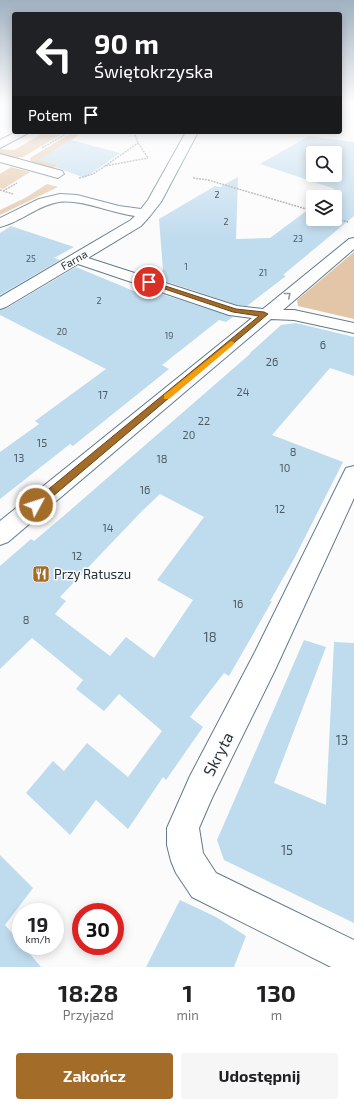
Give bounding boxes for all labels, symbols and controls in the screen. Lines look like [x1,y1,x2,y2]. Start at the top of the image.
text: 90 m [94,26,159,60]
icon: left [28,28,80,80]
text: Świętokrzyska [94,60,213,82]
icon: arrive [80,104,102,126]
text: Potem [28,106,72,124]
map controls [306,146,342,226]
button: search [306,146,342,182]
house number: 2 [214,189,220,200]
button: layers [306,190,342,226]
house number: 2 [223,216,229,227]
house number: 23 [293,233,303,244]
street label: Farna [58,247,89,272]
house number: 25 [26,253,36,264]
house number: 1 [184,261,188,272]
pin [132,265,166,299]
house number: 21 [259,267,267,278]
icon: arrive [138,271,160,293]
one-way arrow [284,293,291,300]
house number: 2 [96,295,102,306]
house number: 20 [57,326,67,337]
house number: 19 [165,330,173,341]
house number: 6 [320,338,326,351]
house number: 26 [266,355,278,368]
house number: 24 [237,385,250,398]
house number: 17 [98,388,108,401]
house number: 22 [198,414,210,427]
house number: 20 [183,428,195,441]
house number: 15 [37,436,47,449]
house number: 8 [290,445,296,458]
house number: 13 [14,451,24,464]
house number: 18 [156,452,168,465]
house number: 10 [279,461,291,474]
house number: 16 [140,483,150,496]
position arrow [15,484,57,526]
house number: 12 [275,502,285,515]
house number: 14 [102,521,114,534]
house number: 12 [72,549,82,562]
restaurant icon: Przy Ratuszu [31,564,51,584]
place label: Przy Ratuszu [54,566,131,582]
house number: 16 [233,597,243,610]
house number: 8 [23,613,29,626]
house number: 18 [203,629,217,645]
street label: Skryta [198,729,237,779]
house number: 13 [336,732,348,748]
house number: 15 [281,842,293,858]
speed limit sign: 30 [72,903,124,955]
text: 19 [28,912,48,936]
text: km/h [26,933,50,945]
text: 18:28 [58,978,118,1007]
text: 1 [182,978,193,1007]
text: 130 [257,978,296,1007]
text: Przyjazd [63,1007,114,1023]
text: min [177,1007,199,1023]
text: m [271,1007,282,1023]
button: Zakończ [16,1053,173,1099]
button: Udostępnij [181,1053,338,1099]

